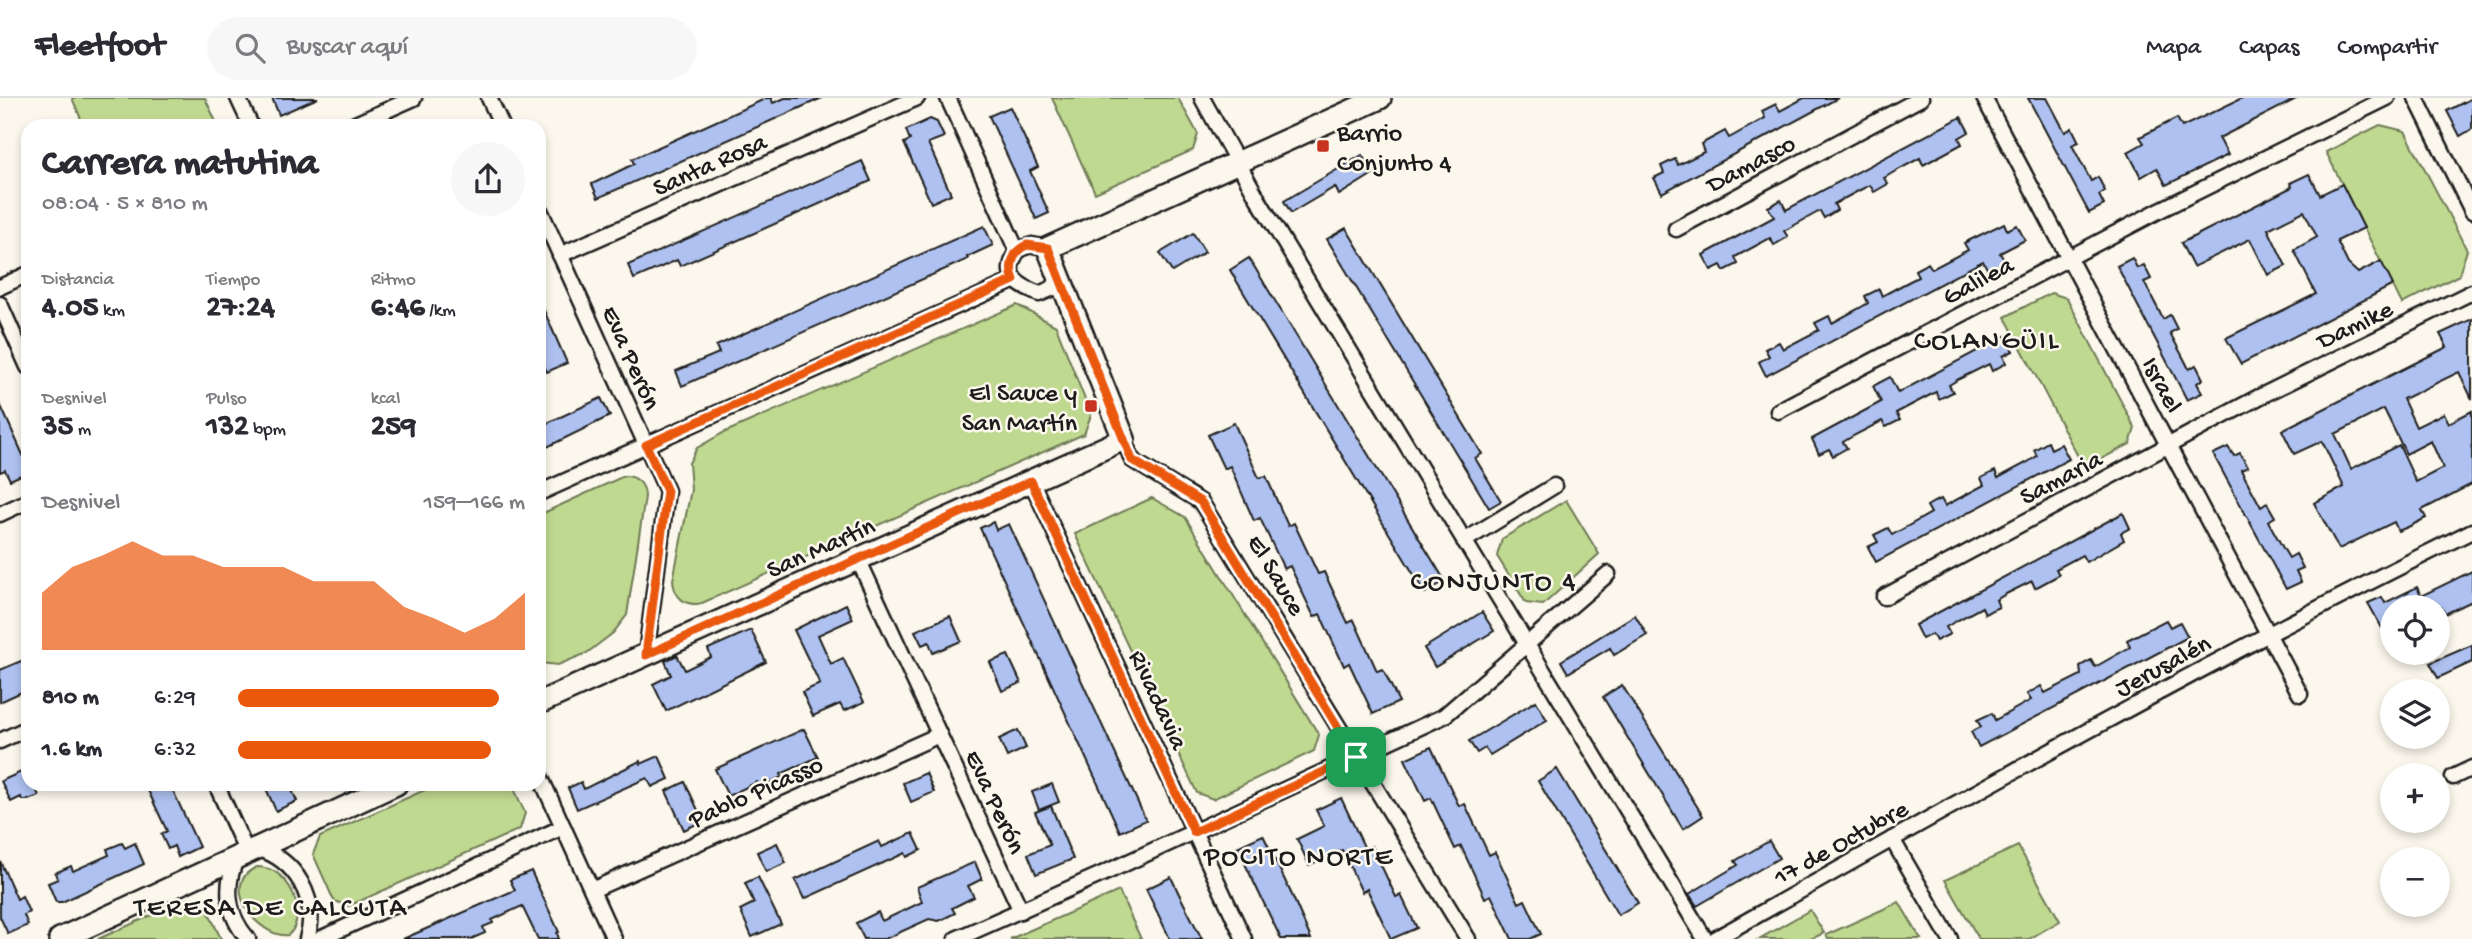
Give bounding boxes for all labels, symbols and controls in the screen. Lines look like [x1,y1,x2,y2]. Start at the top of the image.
search box [207,17,697,80]
text: Fleetfoot [35,29,165,67]
icon: search [231,29,269,67]
text: Buscar aquí [287,33,408,64]
text: Mapa [2146,34,2201,63]
text: Capas [2239,34,2299,63]
text: Compartir [2337,34,2437,63]
place label: Barrio Conjunto 4 [1336,120,1452,181]
street label: Santa Rosa [649,128,774,206]
street label: Damasco [1701,130,1802,203]
marker: Barrio Conjunto 4 [1315,138,1331,154]
button: share [451,142,525,216]
text: Carrera matutina [42,143,318,187]
text: 08:04 · 5 × 810 m [42,191,208,218]
street label: Galilea [1938,251,2021,314]
text: Distancia [42,269,114,292]
text: Tiempo [206,269,260,292]
text: Ritmo [371,269,416,292]
text: 4.05 [42,292,98,327]
text: 27:24 [206,292,275,327]
text: 6:46 [371,292,425,327]
street label: Damike [2311,295,2399,359]
text: km [98,300,125,323]
text: /km [425,300,456,323]
street label: Eva Perón [592,302,666,416]
district label: COLANGÜIL [1914,326,2060,359]
street label: Israel [2133,353,2187,419]
place label: El Sauce y San Martín [962,380,1078,441]
text: Desnivel [42,388,107,411]
text: Pulso [206,388,247,411]
text: kcal [371,388,400,411]
marker: El Sauce y San Martín [1083,398,1099,414]
text: 35 [42,411,73,446]
text: 132 [206,411,249,446]
text: 259 [371,411,416,446]
text: m [73,419,91,442]
text: bpm [249,419,286,442]
street label: Samaria [2016,445,2110,514]
text: Desnivel [42,490,120,517]
text: 159–166 m [424,490,525,517]
street label: San Martín [763,512,881,588]
street label: El Sauce [1238,530,1311,623]
district label: CONJUNTO 4 [1410,567,1578,600]
map controls [2380,595,2450,917]
button: locate [2380,595,2450,665]
street label: Jerusalén [2111,630,2218,706]
street label: Rivadavia [1119,646,1193,757]
button: layers [2380,679,2450,749]
text: 810 m [42,685,99,712]
text: 6:29 [154,685,196,712]
pin [1326,727,1386,787]
text: 1.6 km [42,737,102,764]
text: 6:32 [154,737,196,764]
icon: arrive [1337,738,1375,776]
street label: Eva Perón [955,746,1031,860]
street label: Pablo Picasso [684,751,829,838]
button: + [2380,763,2450,833]
street label: 17 de Octubre [1769,795,1915,895]
district label: POCITO NORTE [1203,842,1394,875]
button: − [2380,847,2450,917]
district label: TERESA DE CALCUTA [132,893,408,926]

